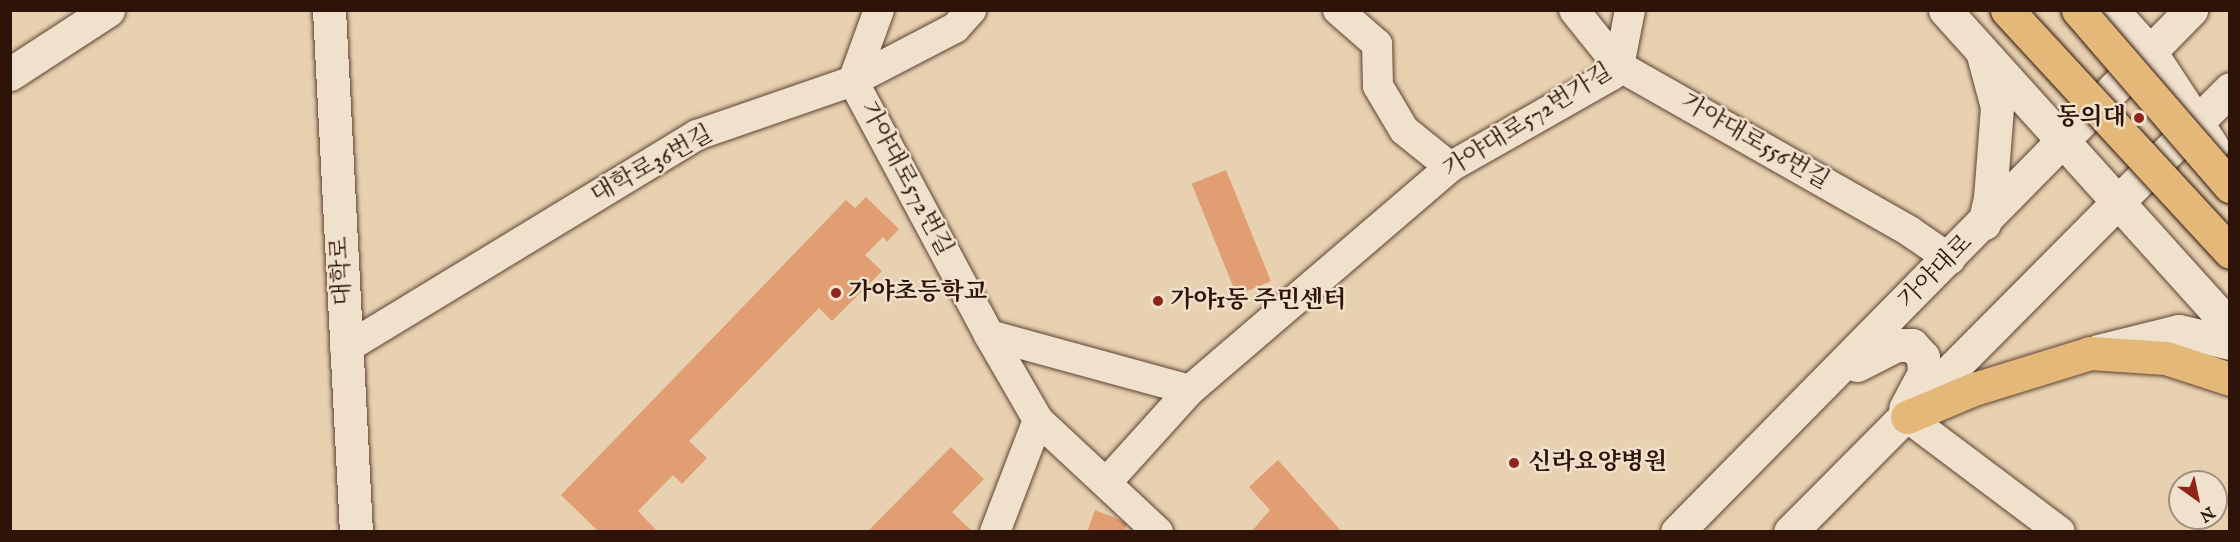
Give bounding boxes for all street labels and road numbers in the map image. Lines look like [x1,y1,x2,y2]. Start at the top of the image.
street label: 가야대로572번가길 [1438,58,1618,184]
street label: 가야대로556번길 [1676,88,1834,196]
street label: 가야대로572번길 [853,97,959,261]
street label: 대학로36번길 [586,120,718,210]
street label: 가야대로 [1893,229,1979,315]
street label: 대학로 [326,236,358,306]

